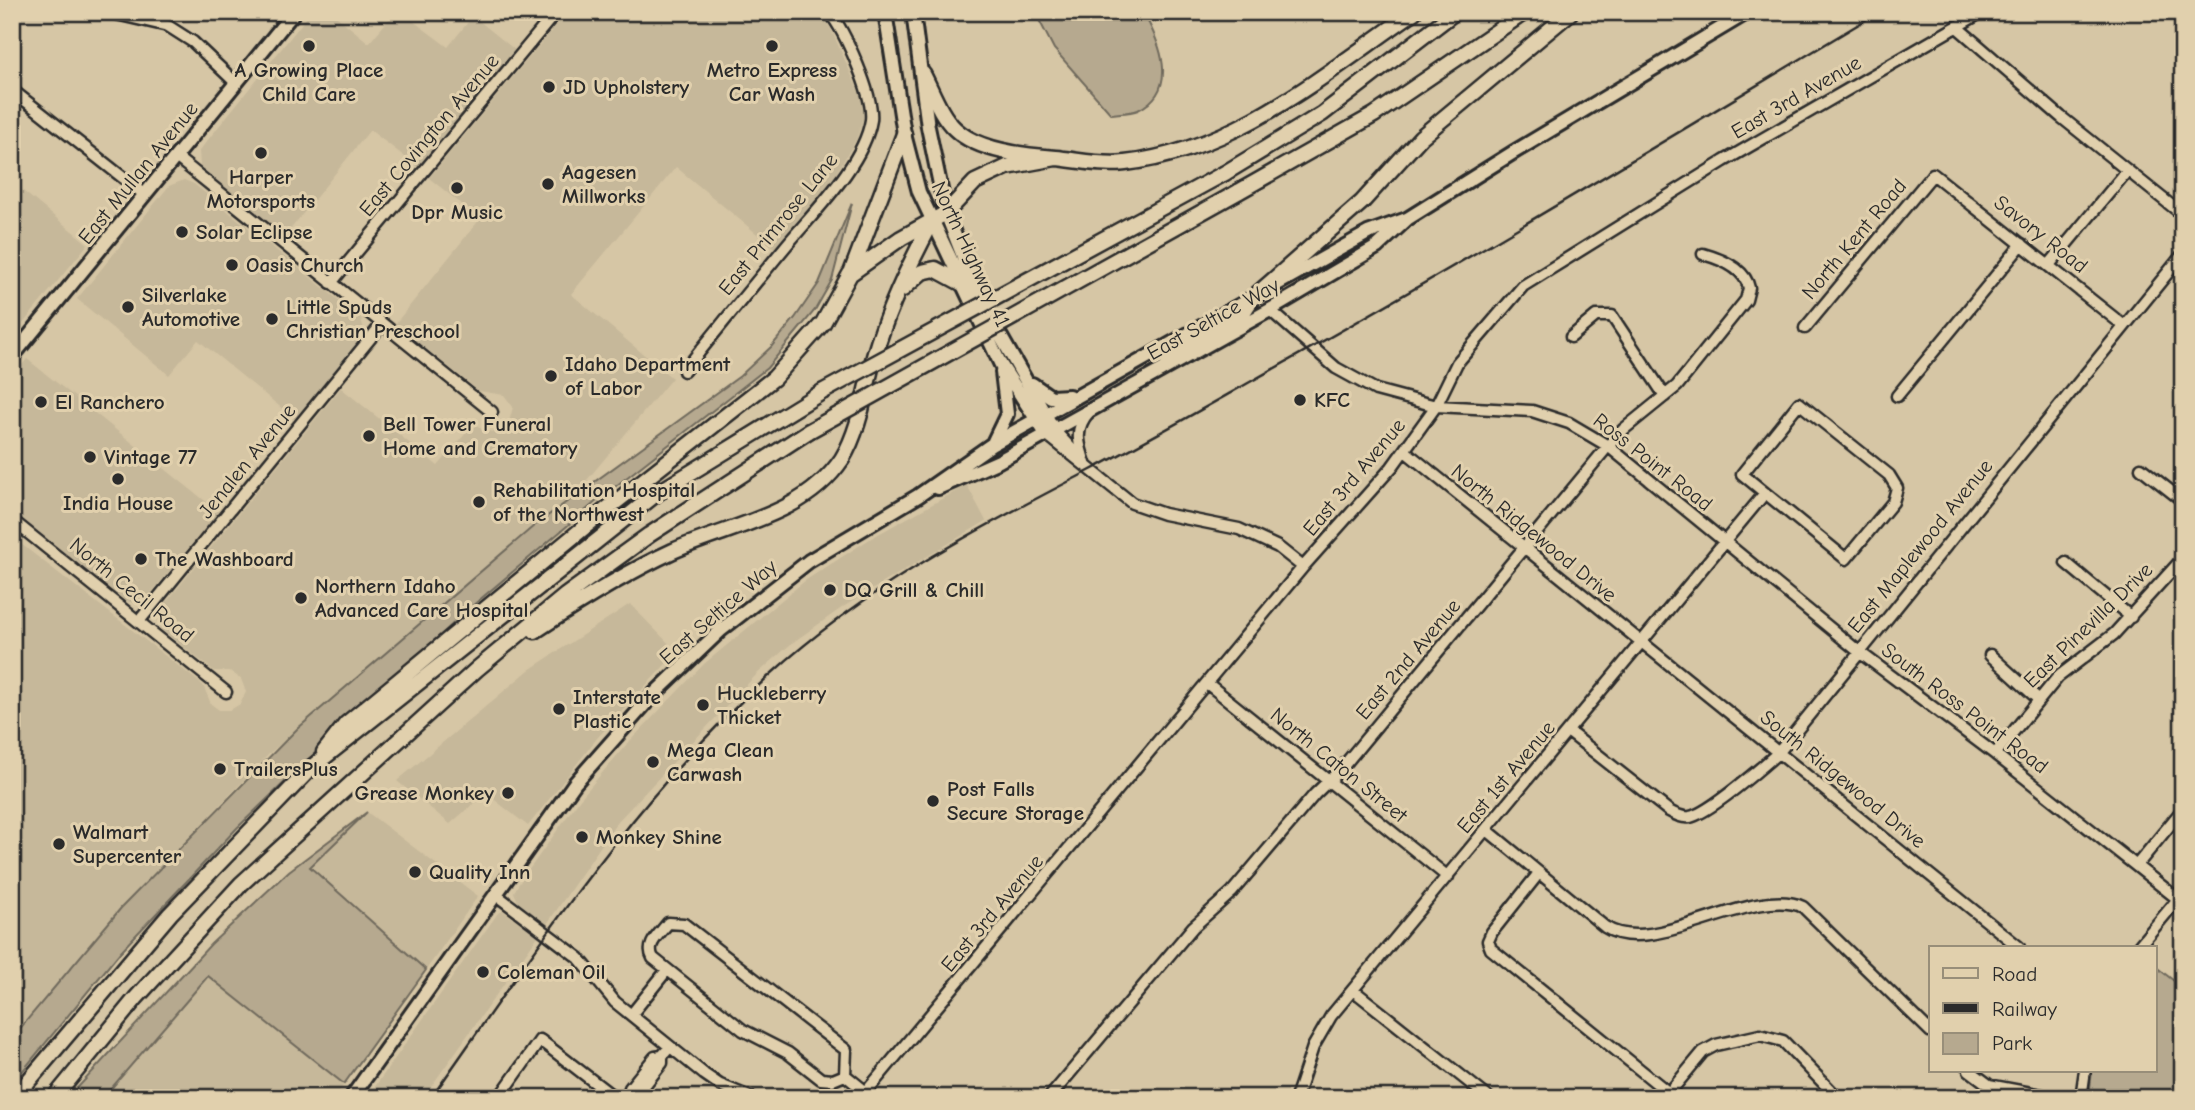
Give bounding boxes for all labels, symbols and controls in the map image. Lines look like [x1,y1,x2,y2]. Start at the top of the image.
marker: A Growing Place Child Care [301,38,317,54]
marker: Metro Express Car Wash [764,38,780,54]
street label: East Covington Avenue [354,49,504,221]
street label: East 3rd Avenue [1727,50,1865,144]
place label: A Growing Place Child Care [235,58,383,106]
place label: Metro Express Car Wash [707,58,837,106]
place label: JD Upholstery [563,75,689,99]
marker: JD Upholstery [541,79,557,95]
street label: East Mullan Avenue [73,97,203,249]
marker: Harper Motorsports [253,145,269,161]
street label: East Primrose Lane [713,148,843,300]
place label: Aagesen Millworks [562,160,646,208]
place label: Harper Motorsports [207,165,315,213]
street label: North Kent Road [1797,174,1911,304]
marker: Aagesen Millworks [540,176,556,192]
street label: North Highway 41 [927,177,1015,331]
marker: Dpr Music [449,180,465,196]
street label: Savory Road [1989,190,2093,278]
place label: Dpr Music [411,200,503,224]
place label: Solar Eclipse [196,220,312,244]
marker: Solar Eclipse [174,224,190,240]
place label: Oasis Church [246,253,364,277]
marker: Oasis Church [224,257,240,273]
street label: East Seltice Way [1143,272,1284,365]
place label: Silverlake Automotive [142,283,240,331]
place label: Little Spuds Christian Preschool [286,295,460,343]
marker: Silverlake Automotive [120,299,136,315]
marker: Little Spuds Christian Preschool [264,311,280,327]
place label: Idaho Department of Labor [565,352,731,400]
marker: Idaho Department of Labor [543,368,559,384]
place label: KFC [1314,388,1350,412]
place label: El Ranchero [55,390,165,414]
marker: KFC [1292,392,1308,408]
marker: El Ranchero [33,394,49,410]
street label: Jenalen Avenue [194,399,300,523]
street label: Ross Point Road [1589,408,1717,516]
place label: Bell Tower Funeral Home and Crematory [383,412,578,460]
street label: East 3rd Avenue [1298,413,1410,541]
marker: Bell Tower Funeral Home and Crematory [361,428,377,444]
place label: Vintage 77 [104,445,198,469]
marker: Vintage 77 [82,449,98,465]
street label: East Maplewood Avenue [1843,454,1997,638]
street label: North Ridgewood Drive [1447,459,1621,607]
marker: India House [110,471,126,487]
place label: Rehabilitation Hospital of the Northwest [493,478,695,526]
place label: India House [63,491,173,515]
marker: Rehabilitation Hospital of the Northwest [471,494,487,510]
street label: North Cecil Road [65,533,199,647]
place label: The Washboard [155,547,294,571]
marker: The Washboard [133,551,149,567]
street label: East Seltice Way [655,554,782,669]
street label: East Pinevilla Drive [2019,557,2157,693]
place label: Northern Idaho Advanced Care Hospital [315,574,529,622]
place label: DQ Grill & Chill [844,578,984,602]
marker: DQ Grill & Chill [822,582,838,598]
marker: Northern Idaho Advanced Care Hospital [293,590,309,606]
street label: East 2nd Avenue [1351,594,1465,724]
street label: South Ross Point Road [1877,638,2053,778]
place label: Huckleberry Thicket [717,681,826,729]
place label: Interstate Plastic [573,685,661,733]
marker: Huckleberry Thicket [695,697,711,713]
marker: Interstate Plastic [551,701,567,717]
street label: North Caton Street [1266,702,1413,828]
street label: South Ridgewood Drive [1756,705,1930,853]
street label: East 1st Avenue [1452,716,1560,838]
place label: Mega Clean Carwash [667,738,774,786]
marker: Mega Clean Carwash [645,754,661,770]
place label: TrailersPlus [234,757,338,781]
marker: TrailersPlus [212,761,228,777]
place label: Post Falls Secure Storage [947,777,1084,825]
place label: Grease Monkey [355,781,494,805]
marker: Grease Monkey [500,785,516,801]
marker: Post Falls Secure Storage [925,793,941,809]
place label: Walmart Supercenter [73,820,182,868]
place label: Monkey Shine [596,825,722,849]
marker: Monkey Shine [574,829,590,845]
marker: Walmart Supercenter [51,836,67,852]
street label: East 3rd Avenue [936,849,1048,977]
place label: Quality Inn [429,860,531,884]
marker: Quality Inn [407,864,423,880]
legend [1929,946,2156,1072]
place label: Coleman Oil [497,960,605,984]
text: Road [1992,962,2037,986]
marker: Coleman Oil [475,964,491,980]
text: Railway [1992,997,2057,1021]
text: Park [1992,1031,2032,1055]

